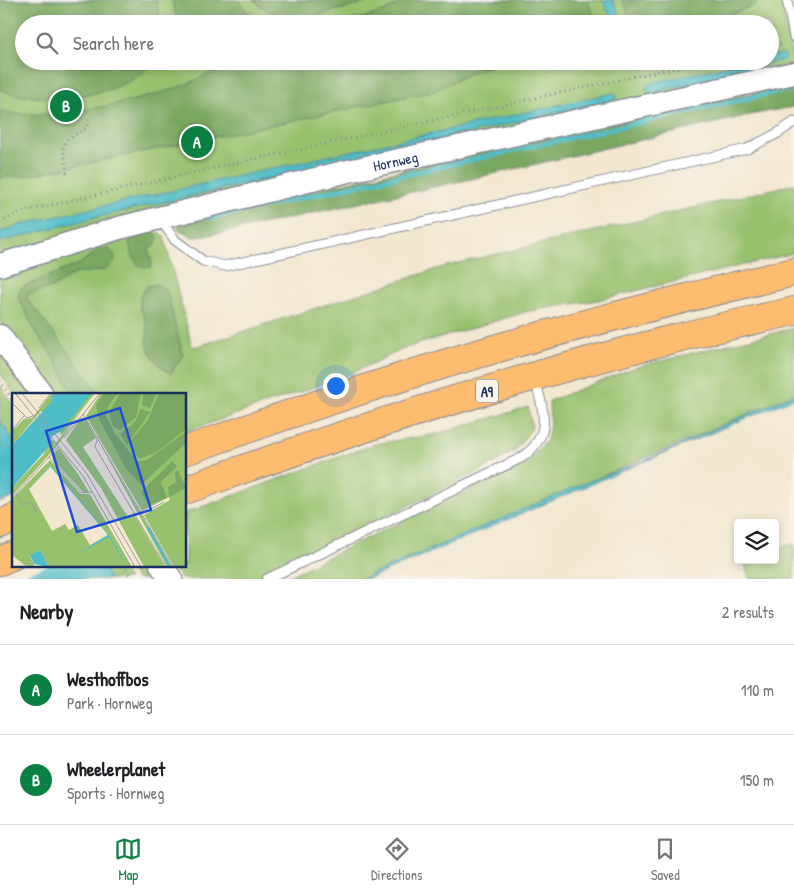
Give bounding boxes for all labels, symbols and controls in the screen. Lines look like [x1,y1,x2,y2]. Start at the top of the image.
search box [15,15,779,70]
icon: search [33,29,61,57]
text: Search here [73,30,154,56]
pin: B [50,87,82,125]
pin: A [181,123,213,161]
street label: Hornweg [371,146,420,176]
your location [323,373,349,399]
road number: A9 [476,380,498,402]
inset map [12,393,186,566]
map controls [734,519,779,564]
button: layers [734,519,779,564]
text: Nearby [20,597,73,626]
text: 2 results [722,601,774,623]
text: Westhoffbos [67,666,149,692]
text: A [32,679,40,701]
text: 110 m [741,679,774,701]
text: Park · Hornweg [67,692,153,714]
text: Wheelerplanet [67,756,165,782]
text: B [32,769,40,791]
text: 150 m [740,769,774,791]
text: Sports · Hornweg [67,782,164,804]
tab: Map [114,835,142,884]
tab: Directions [371,835,422,884]
tab: Saved [651,835,680,884]

